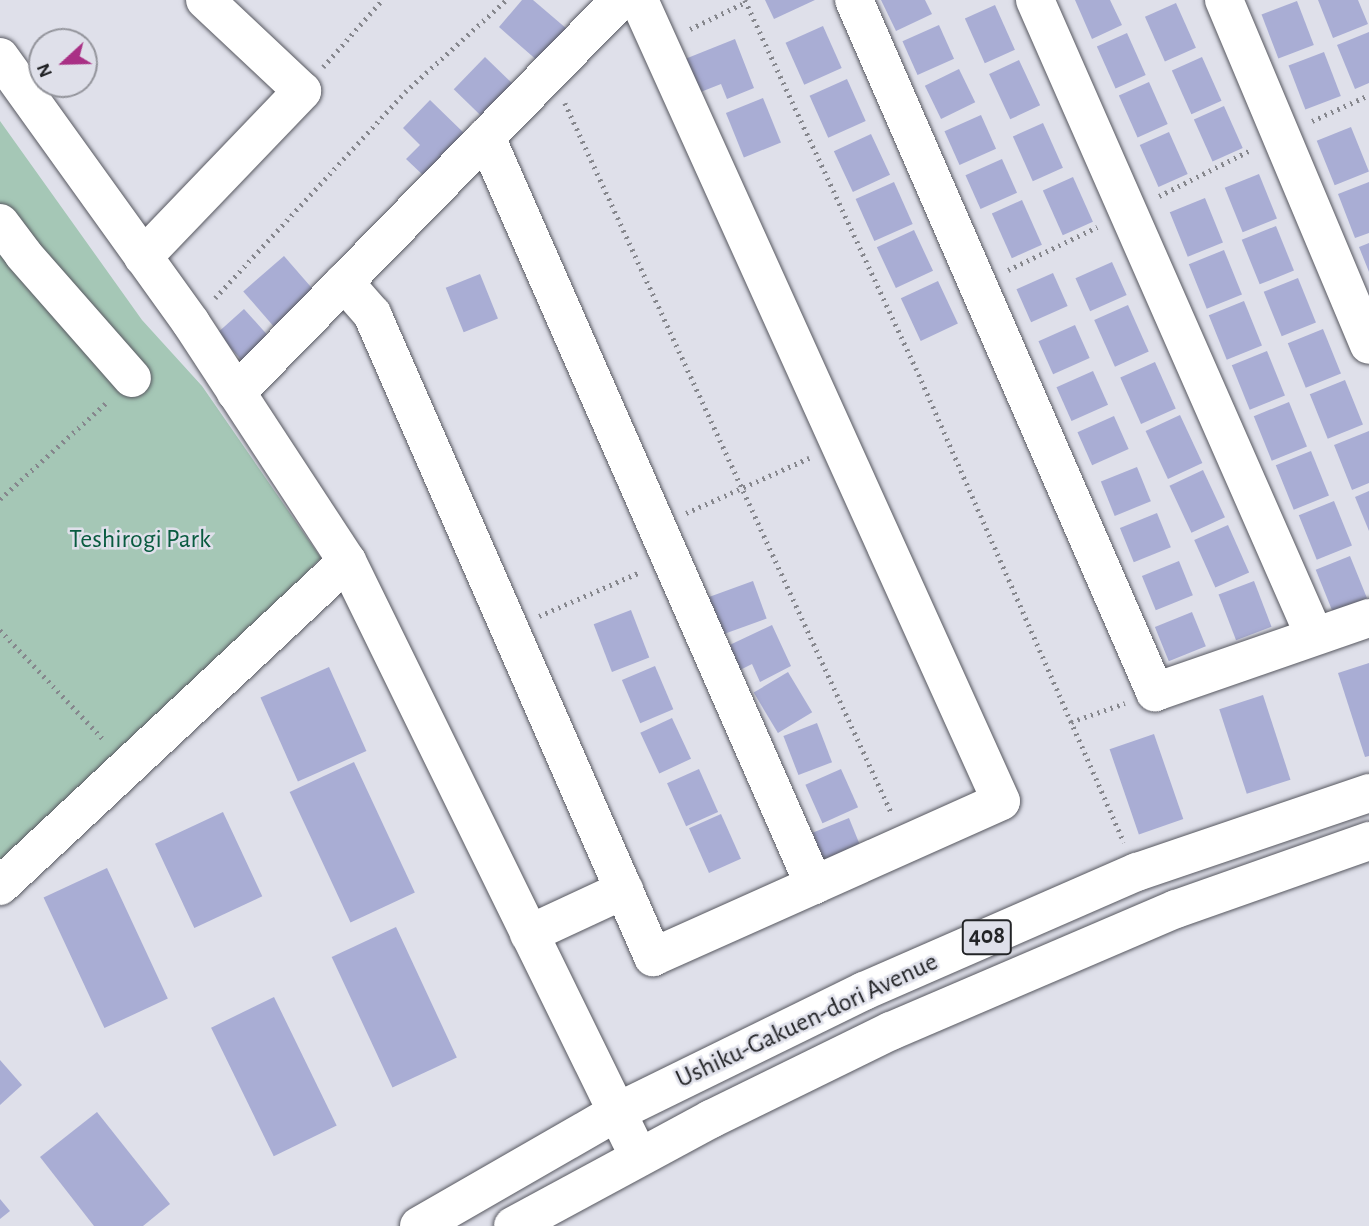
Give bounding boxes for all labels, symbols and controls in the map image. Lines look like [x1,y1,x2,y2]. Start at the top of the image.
north arrow [28,28,98,98]
text: N [34,61,56,80]
park label: Teshirogi Park [69,524,211,556]
road number: 408 [961,917,1013,958]
street label: Ushiku-Gakuen-dori Avenue [671,947,943,1095]

